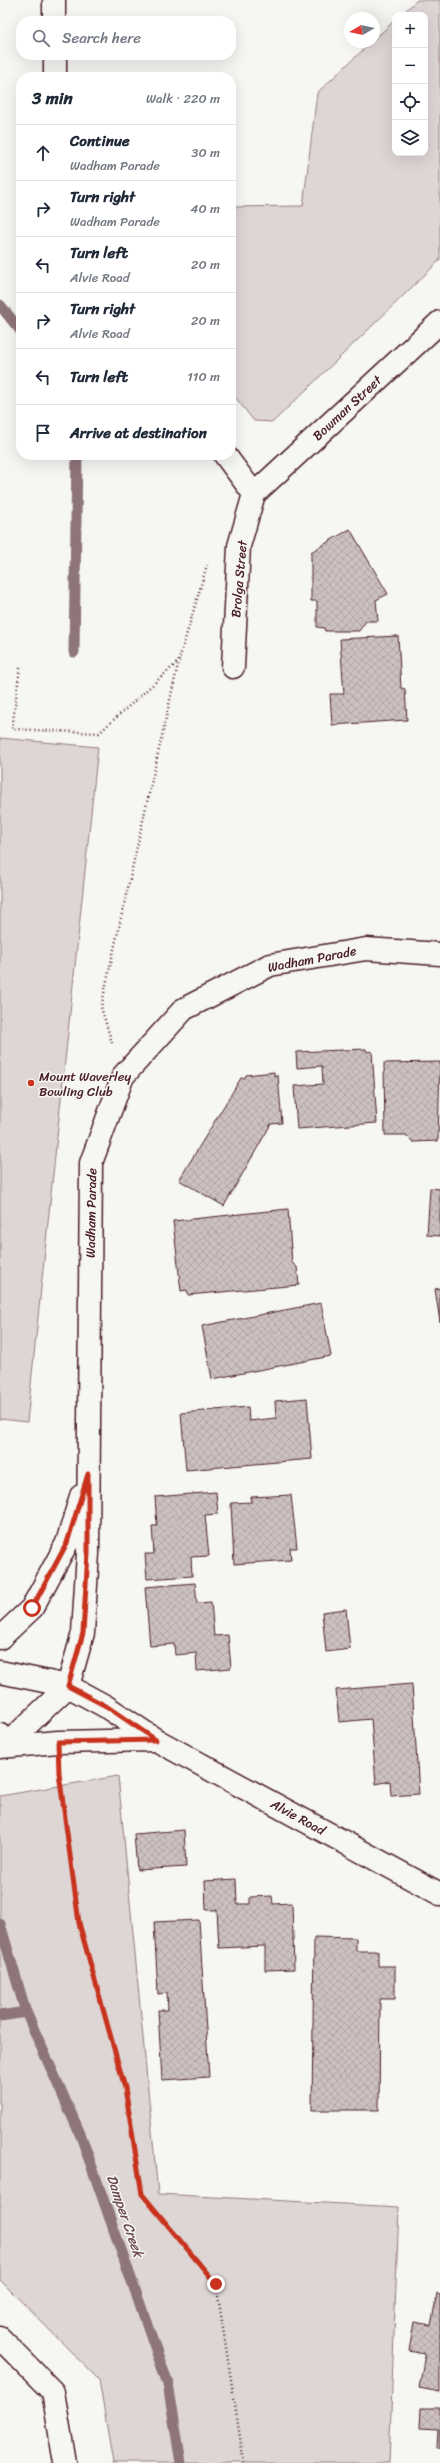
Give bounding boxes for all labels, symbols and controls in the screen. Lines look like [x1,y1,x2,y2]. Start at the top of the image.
north arrow [344,12,380,48]
map controls [392,12,428,156]
button: + [392,12,428,48]
search box [16,16,236,60]
text: Search here [62,25,141,51]
icon: search [30,27,52,49]
button: − [392,48,428,84]
text: 3 min [32,83,73,113]
button: locate [392,84,428,120]
text: Walk · 220 m [146,87,220,110]
button: layers [392,120,428,156]
text: Continue [70,128,130,154]
text: 30 m [191,141,220,164]
icon: ahead [32,142,54,164]
text: Wadham Parade [70,154,160,177]
text: Turn right [70,184,135,210]
text: 40 m [190,197,220,220]
icon: right [32,198,54,220]
text: Wadham Parade [70,210,160,233]
text: Turn left [70,240,128,266]
text: 20 m [191,253,220,276]
icon: left [32,254,54,276]
text: Alvie Road [70,266,130,289]
text: Turn right [70,296,135,322]
text: 20 m [191,309,220,332]
icon: right [32,310,54,332]
text: Alvie Road [70,322,130,345]
text: Turn left [70,364,128,390]
text: 110 m [187,365,220,388]
icon: left [32,366,54,388]
street label: Bowman Street [307,369,388,446]
text: Arrive at destination [70,420,207,446]
icon: arrive [32,422,54,444]
street label: Brolga Street [224,539,254,619]
street label: Wadham Parade [266,939,359,979]
place label: Mount Waverley Bowling Club [39,1065,131,1103]
marker: Mount Waverley Bowling Club [26,1078,36,1088]
street label: Wadham Parade [79,1168,103,1258]
route start [23,1599,41,1617]
street label: Alvie Road [265,1792,331,1842]
water label: Damper Creek [99,2171,151,2262]
route end [207,2275,225,2293]

